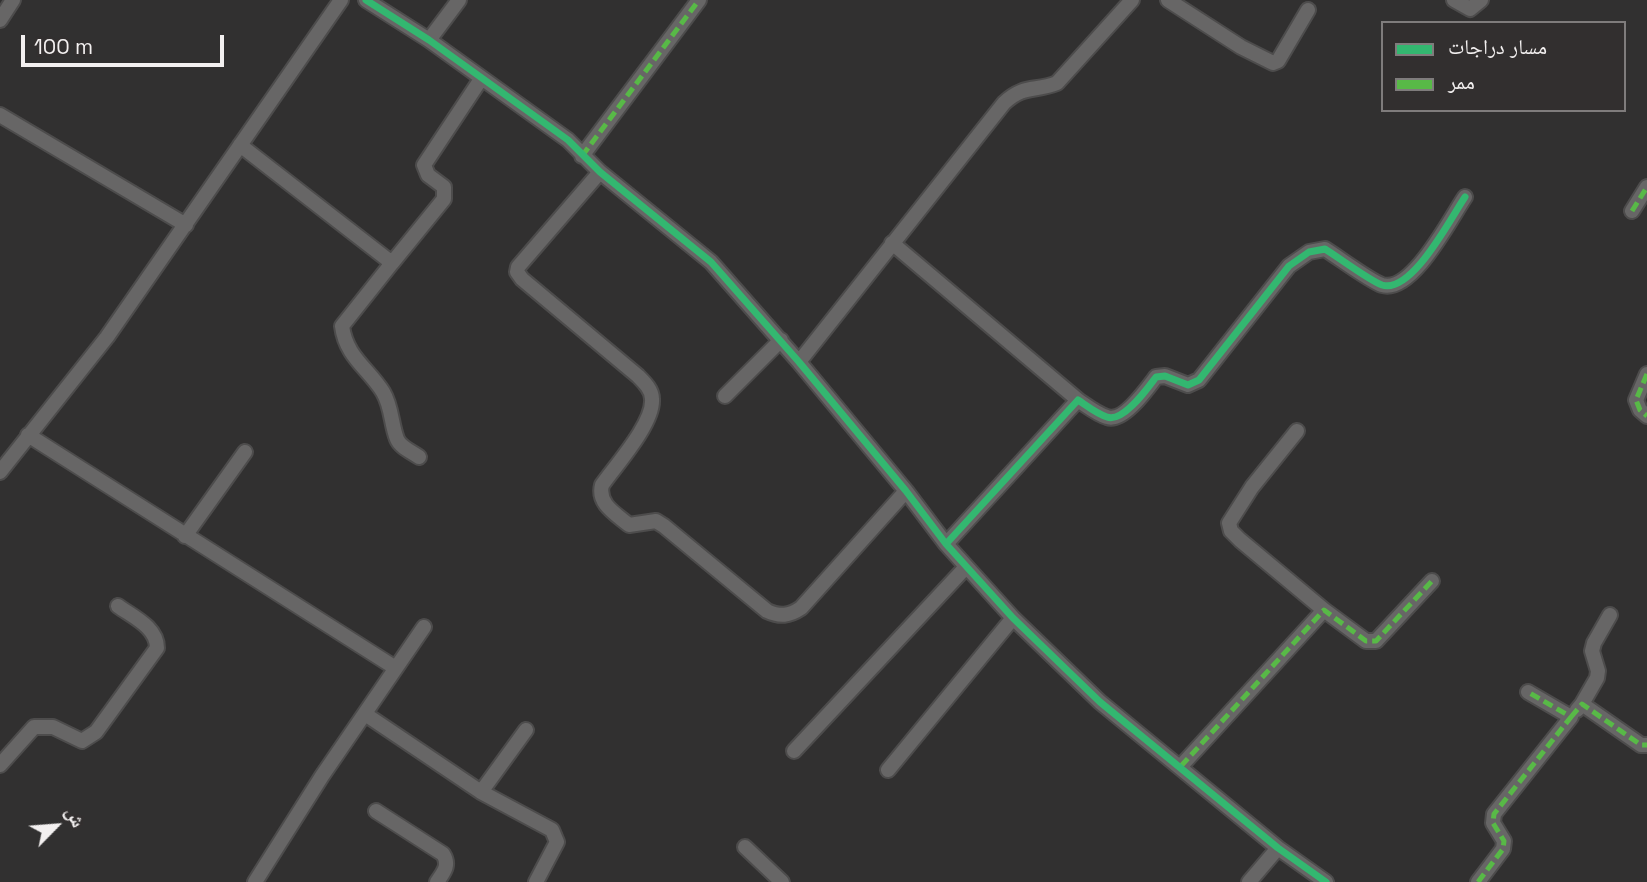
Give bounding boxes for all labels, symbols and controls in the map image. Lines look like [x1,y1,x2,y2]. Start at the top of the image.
scale bar [24,21,228,65]
legend [1381,21,1626,112]
text: 100 m [34,33,93,60]
text: مسار دراجات [1448,33,1547,60]
text: ممر [1448,68,1475,95]
north arrow [21,791,91,861]
text: ش [60,802,91,831]

